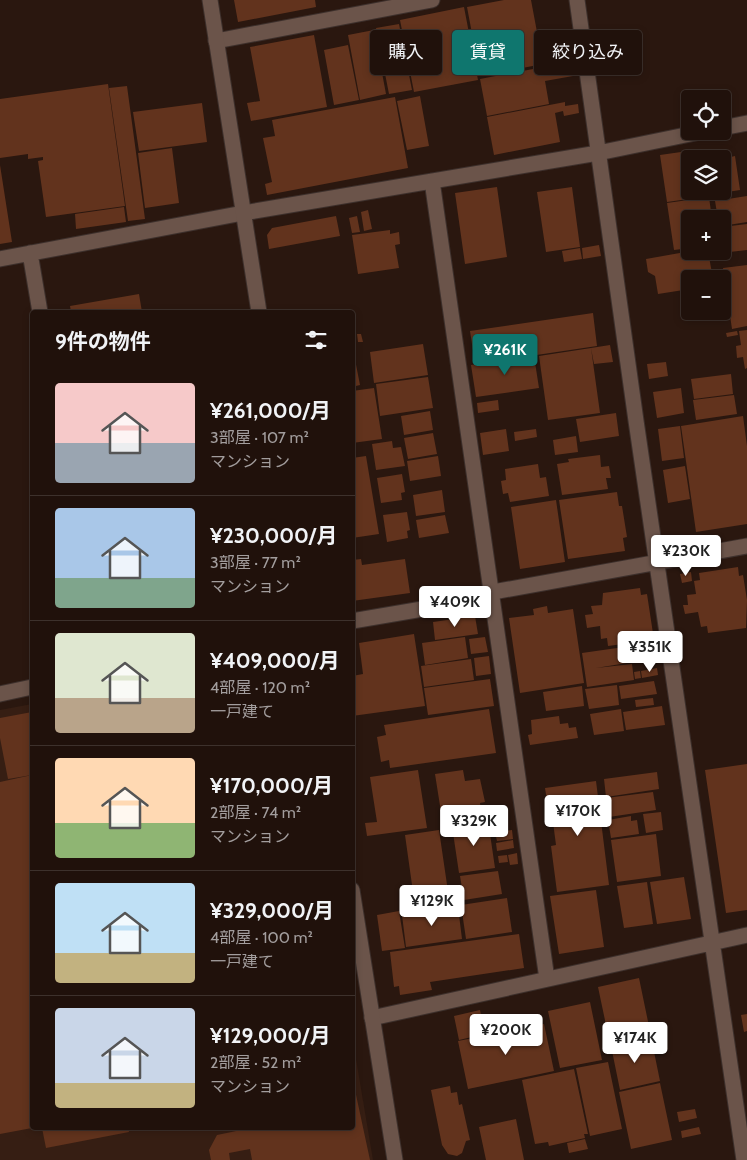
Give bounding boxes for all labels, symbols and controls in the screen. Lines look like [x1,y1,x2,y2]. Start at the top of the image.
chip: 購入 [370,30,442,75]
chip: 賃貸 [452,30,524,75]
chip: 絞り込み [534,30,642,75]
map controls [681,90,731,320]
button: locate [681,90,731,140]
button: layers [681,150,731,200]
button: + [681,210,731,260]
button: − [681,270,731,320]
icon: filters [302,326,330,354]
text: 9件の物件 [55,329,151,354]
pin: ¥261K [470,334,540,376]
text: ¥261K [483,340,527,359]
text: ¥261,000/月 [210,398,331,423]
icon: home [95,403,155,463]
text: 3部屋 · 107 m² [210,428,309,447]
text: マンション [210,452,290,471]
text: ¥230,000/月 [210,523,337,548]
icon: home [95,528,155,588]
pin: ¥230K [651,534,721,577]
text: ¥230K [662,541,710,560]
text: 3部屋 · 77 m² [210,553,301,572]
text: マンション [210,577,290,596]
pin: ¥409K [420,586,490,628]
text: ¥409K [430,592,480,611]
pin: ¥351K [615,630,685,673]
text: ¥351K [629,637,671,656]
text: ¥409,000/月 [210,648,339,673]
icon: home [95,653,155,713]
text: 4部屋 · 120 m² [210,678,310,697]
text: 一戸建て [210,702,274,721]
text: ¥170,000/月 [210,773,333,798]
icon: home [95,778,155,838]
pin: ¥170K [543,794,613,837]
text: ¥170K [556,801,600,820]
text: 2部屋 · 74 m² [210,803,301,822]
pin: ¥329K [439,804,509,847]
text: ¥329K [451,811,497,830]
text: マンション [210,827,290,846]
pin: ¥129K [397,884,467,927]
text: ¥129K [410,891,454,910]
text: ¥329,000/月 [210,898,334,923]
icon: home [95,903,155,963]
text: 4部屋 · 100 m² [210,928,313,947]
text: 一戸建て [210,952,274,971]
pin: ¥200K [471,1014,541,1056]
text: ¥200K [481,1020,531,1039]
pin: ¥174K [600,1022,670,1064]
text: ¥129,000/月 [210,1023,330,1048]
icon: home [95,1028,155,1088]
text: ¥174K [613,1028,657,1047]
text: 2部屋 · 52 m² [210,1053,301,1072]
text: マンション [210,1077,290,1096]

